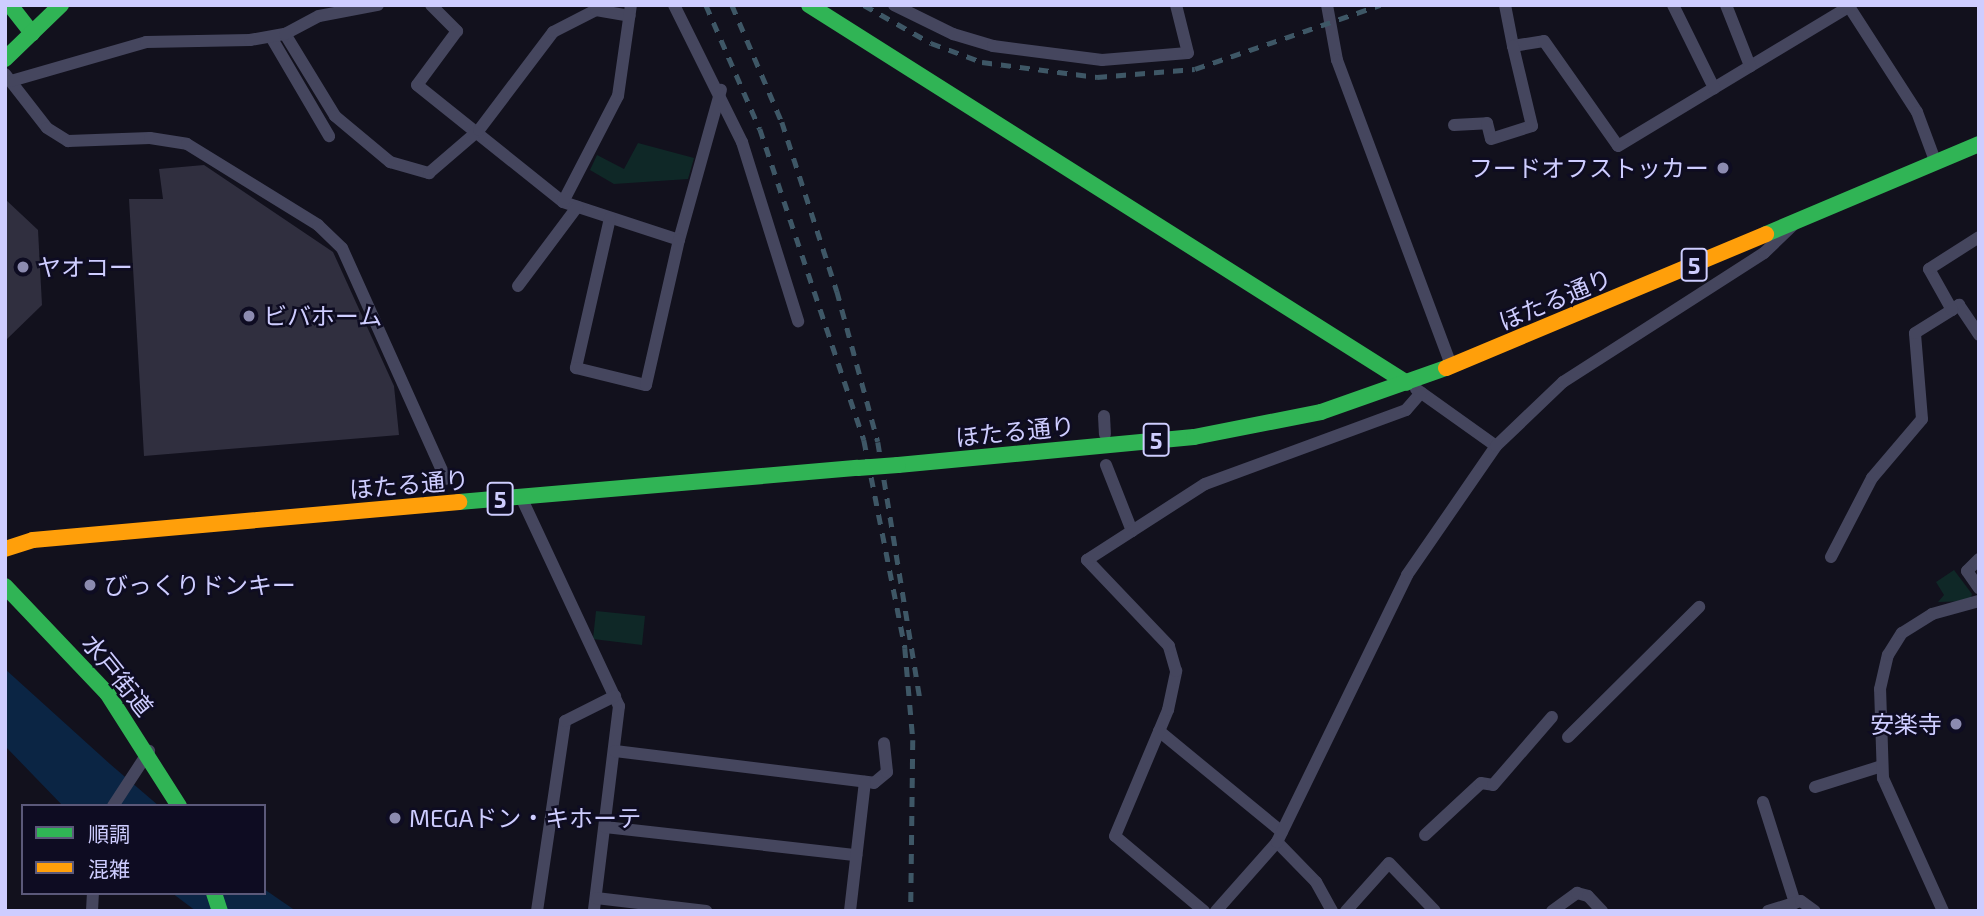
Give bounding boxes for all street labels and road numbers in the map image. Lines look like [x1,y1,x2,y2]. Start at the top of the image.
road number: 5 [1680,246,1708,284]
street label: ほたる通り [1494,262,1616,336]
street label: ほたる通り [954,410,1076,452]
road number: 5 [1142,420,1170,460]
street label: ほたる通り [348,464,470,504]
road number: 5 [486,480,514,519]
street label: 水戸街道 [77,629,159,721]

